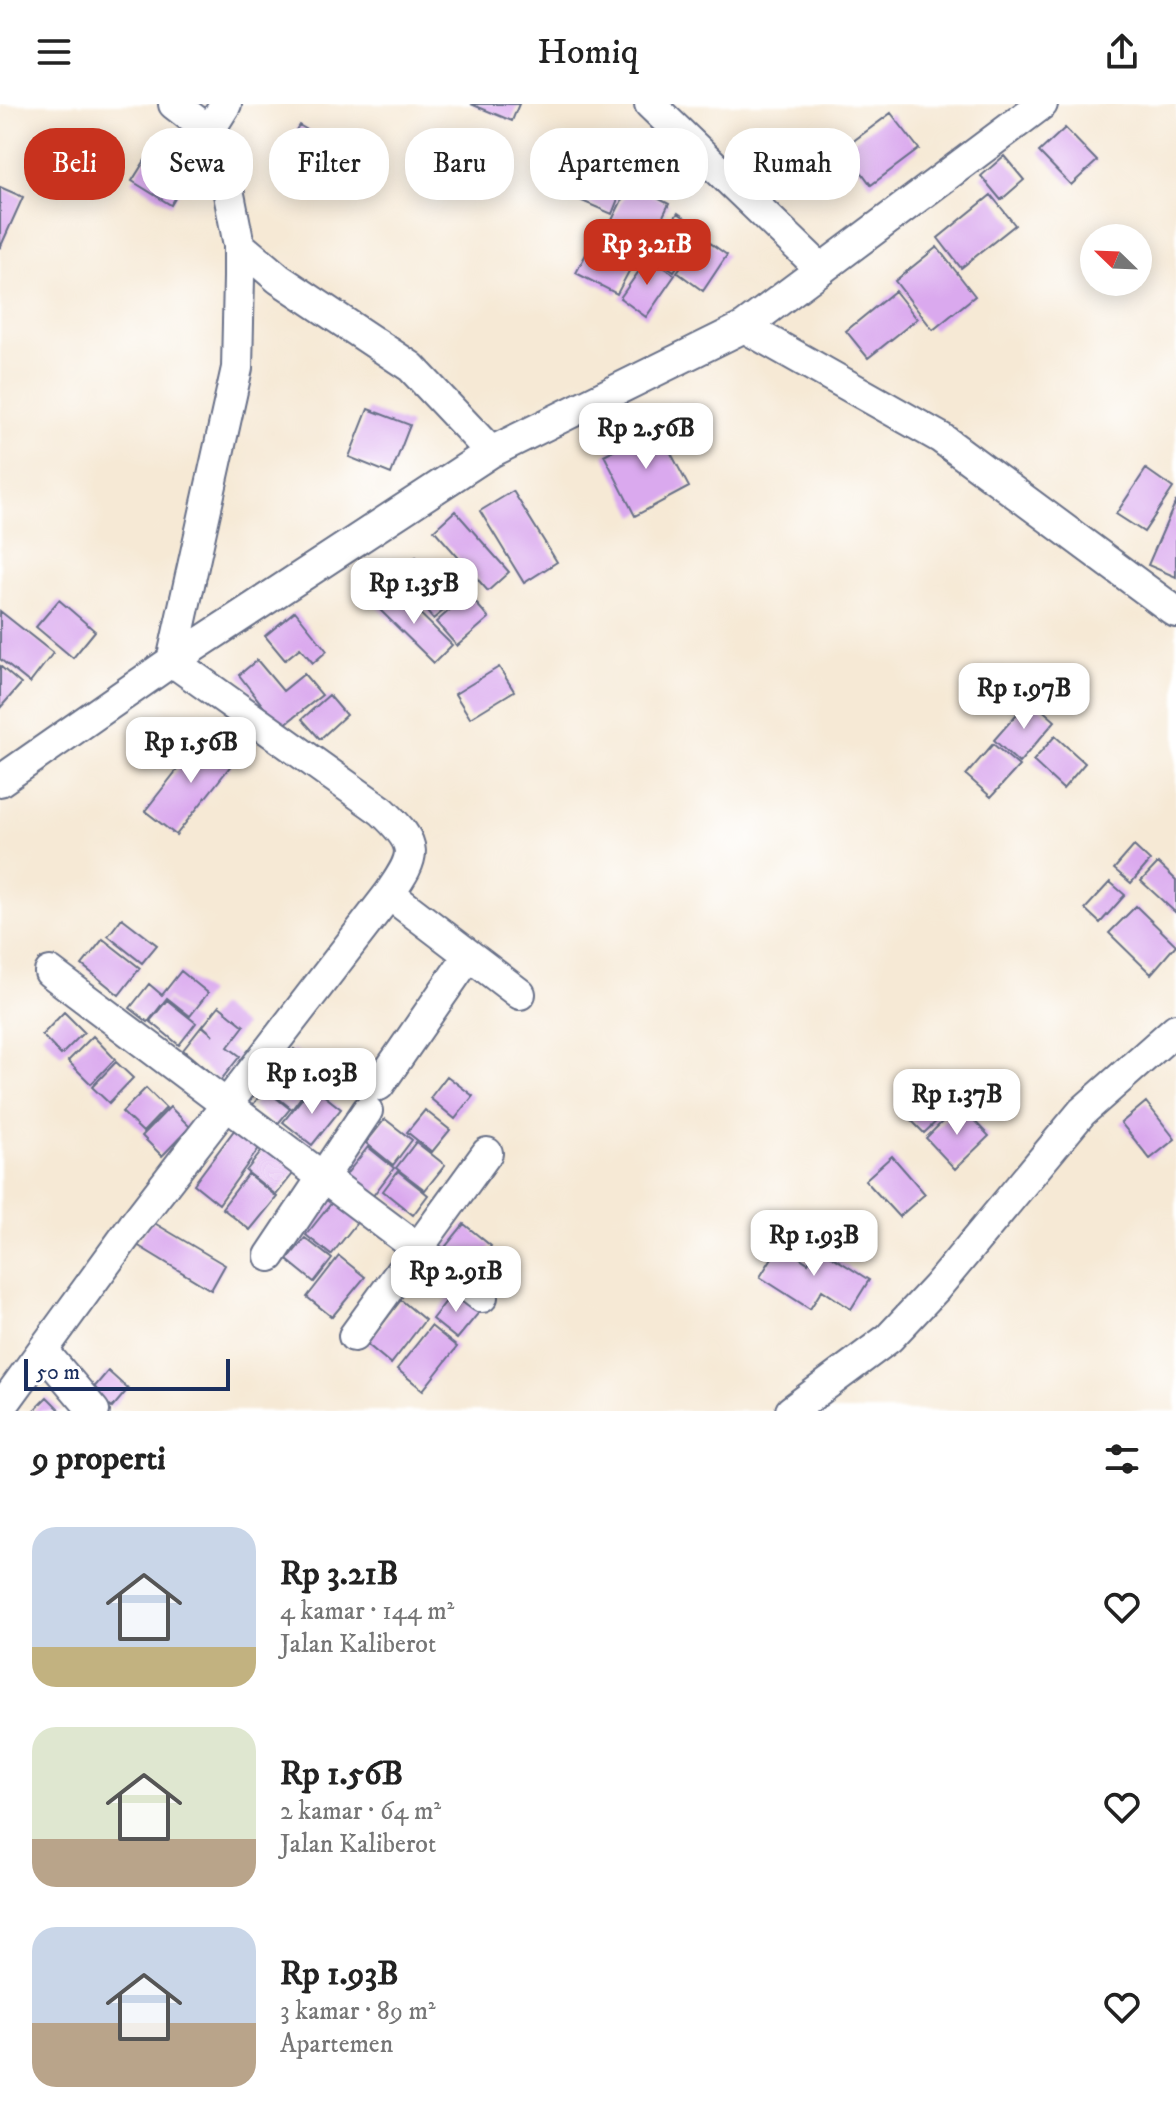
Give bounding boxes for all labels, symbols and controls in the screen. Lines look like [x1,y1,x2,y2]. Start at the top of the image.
icon: menu [32,30,76,74]
text: Homiq [537,30,639,75]
icon: share [1100,30,1144,74]
chip: Beli [24,128,125,200]
chip: Sewa [141,128,253,200]
chip: Filter [269,128,389,200]
chip: Baru [405,128,514,200]
chip: Apartemen [530,128,708,200]
chip: Rumah [724,128,860,200]
pin: Rp 3.21B [564,219,730,287]
north arrow [1080,224,1152,296]
map controls [1080,224,1152,296]
text: Rp 3.21B [602,228,692,261]
pin: Rp 2.56B [563,403,729,471]
text: Rp 2.56B [597,412,695,445]
pin: Rp 1.35B [331,558,497,626]
text: Rp 1.35B [369,567,459,600]
pin: Rp 1.97B [941,663,1107,731]
text: Rp 1.97B [977,672,1071,705]
pin: Rp 1.56B [108,717,274,785]
text: Rp 1.56B [144,726,238,759]
pin: Rp 1.03B [229,1048,395,1116]
text: Rp 1.03B [266,1057,358,1090]
pin: Rp 1.37B [874,1069,1040,1137]
text: Rp 1.37B [911,1078,1003,1111]
pin: Rp 1.93B [731,1210,897,1278]
text: Rp 1.93B [769,1219,859,1252]
pin: Rp 2.91B [373,1246,539,1314]
text: Rp 2.91B [409,1255,503,1288]
scale bar [24,1355,230,1391]
text: 50 m [36,1359,80,1386]
icon: filters [1100,1437,1144,1481]
text: 9 properti [32,1438,166,1480]
text: Rp 3.21B [280,1553,398,1595]
icon: home [96,1559,192,1655]
icon: heart [1100,1585,1144,1629]
text: 4 kamar · 144 m² [280,1595,454,1628]
text: Jalan Kaliberot [280,1628,436,1661]
text: Rp 1.56B [280,1753,403,1795]
icon: home [96,1759,192,1855]
icon: heart [1100,1785,1144,1829]
text: 2 kamar · 64 m² [280,1795,441,1828]
text: Jalan Kaliberot [280,1828,436,1861]
text: Rp 1.93B [280,1953,399,1995]
icon: home [96,1959,192,2055]
icon: heart [1100,1985,1144,2029]
text: 3 kamar · 89 m² [280,1995,436,2028]
text: Apartemen [280,2028,393,2061]

